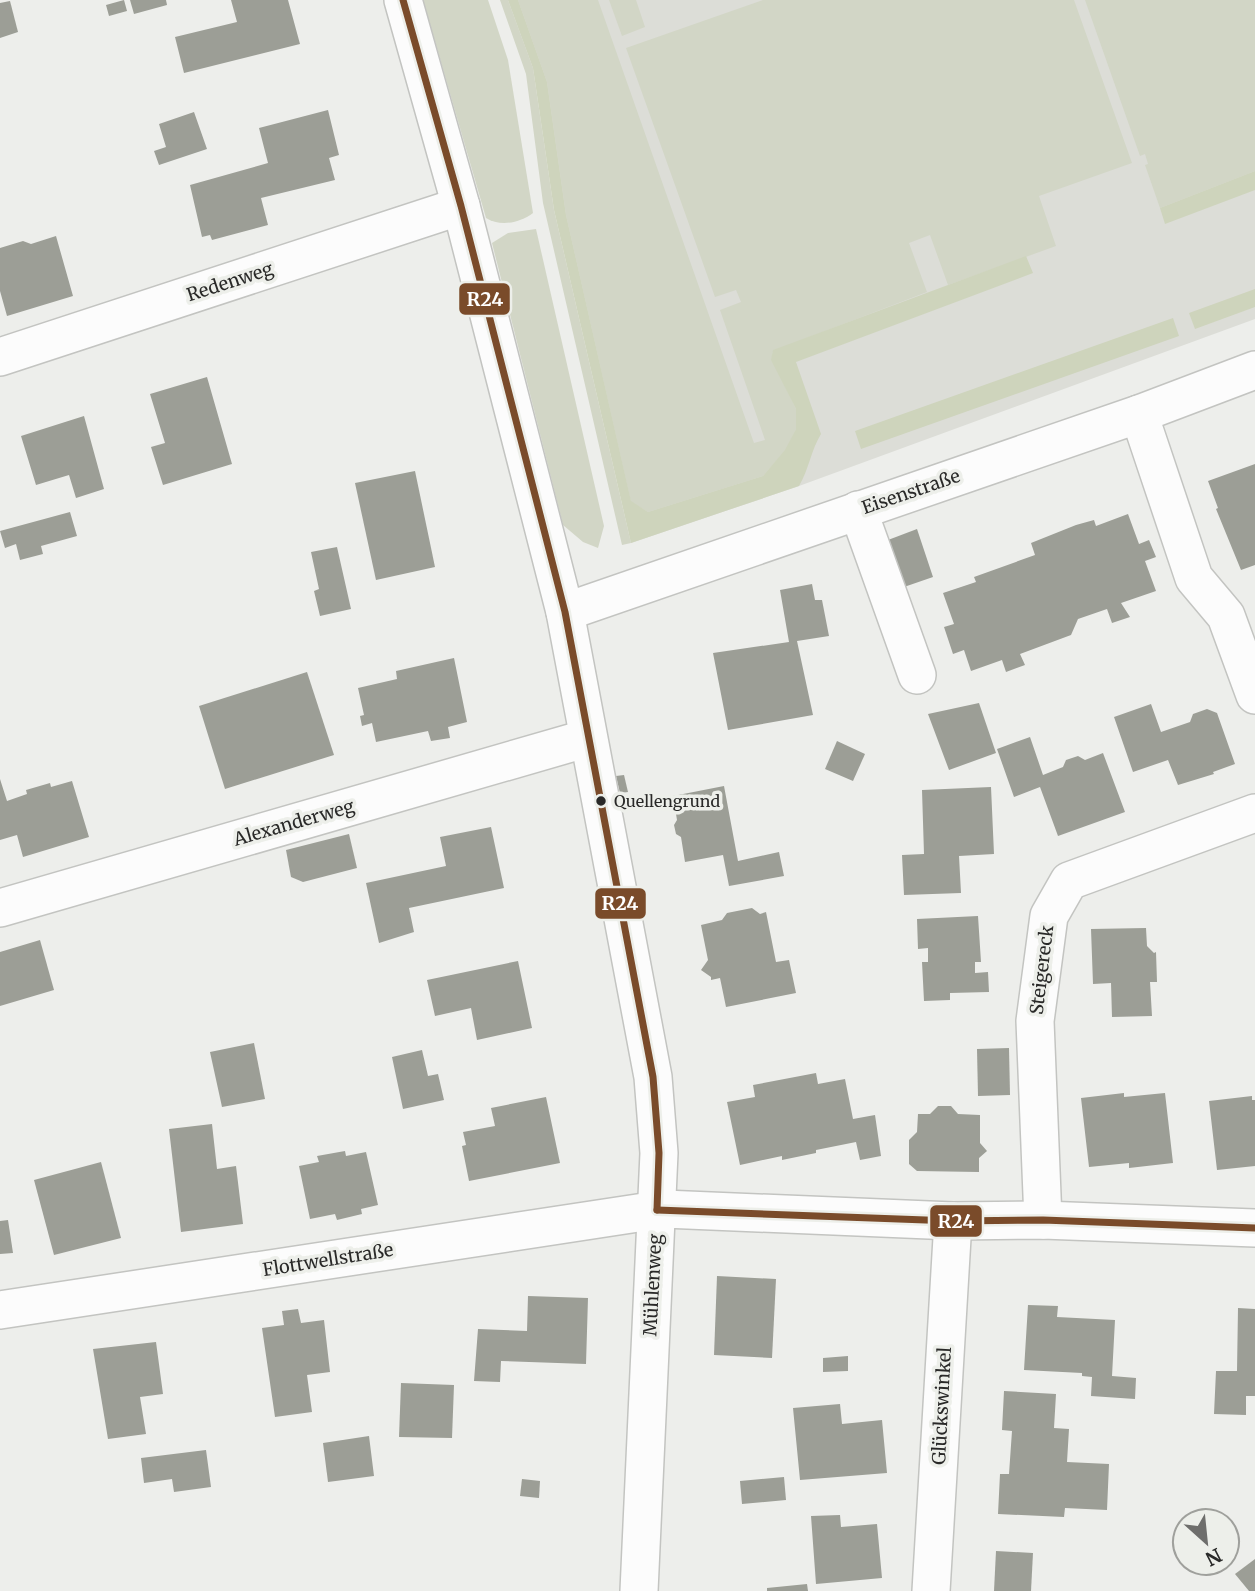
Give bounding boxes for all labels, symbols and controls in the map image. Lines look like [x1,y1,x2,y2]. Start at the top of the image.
street label: Redenweg [184,257,276,306]
line badge: R24 [458,282,511,316]
text: R24 [467,287,503,311]
street label: Eisenstraße [859,464,963,519]
place label: Quellengrund [614,791,720,811]
street label: Alexanderweg [230,794,357,851]
marker: Quellengrund [594,794,608,808]
line badge: R24 [594,887,647,920]
text: R24 [602,891,638,915]
street label: Steigereck [1025,923,1058,1016]
line badge: R24 [929,1204,983,1238]
text: R24 [938,1209,974,1233]
street label: Mühlenweg [638,1233,667,1337]
street label: Flottwellstraße [261,1238,395,1281]
street label: Glückswinkel [927,1346,956,1465]
north arrow [1171,1507,1241,1577]
text: N [1202,1543,1226,1571]

